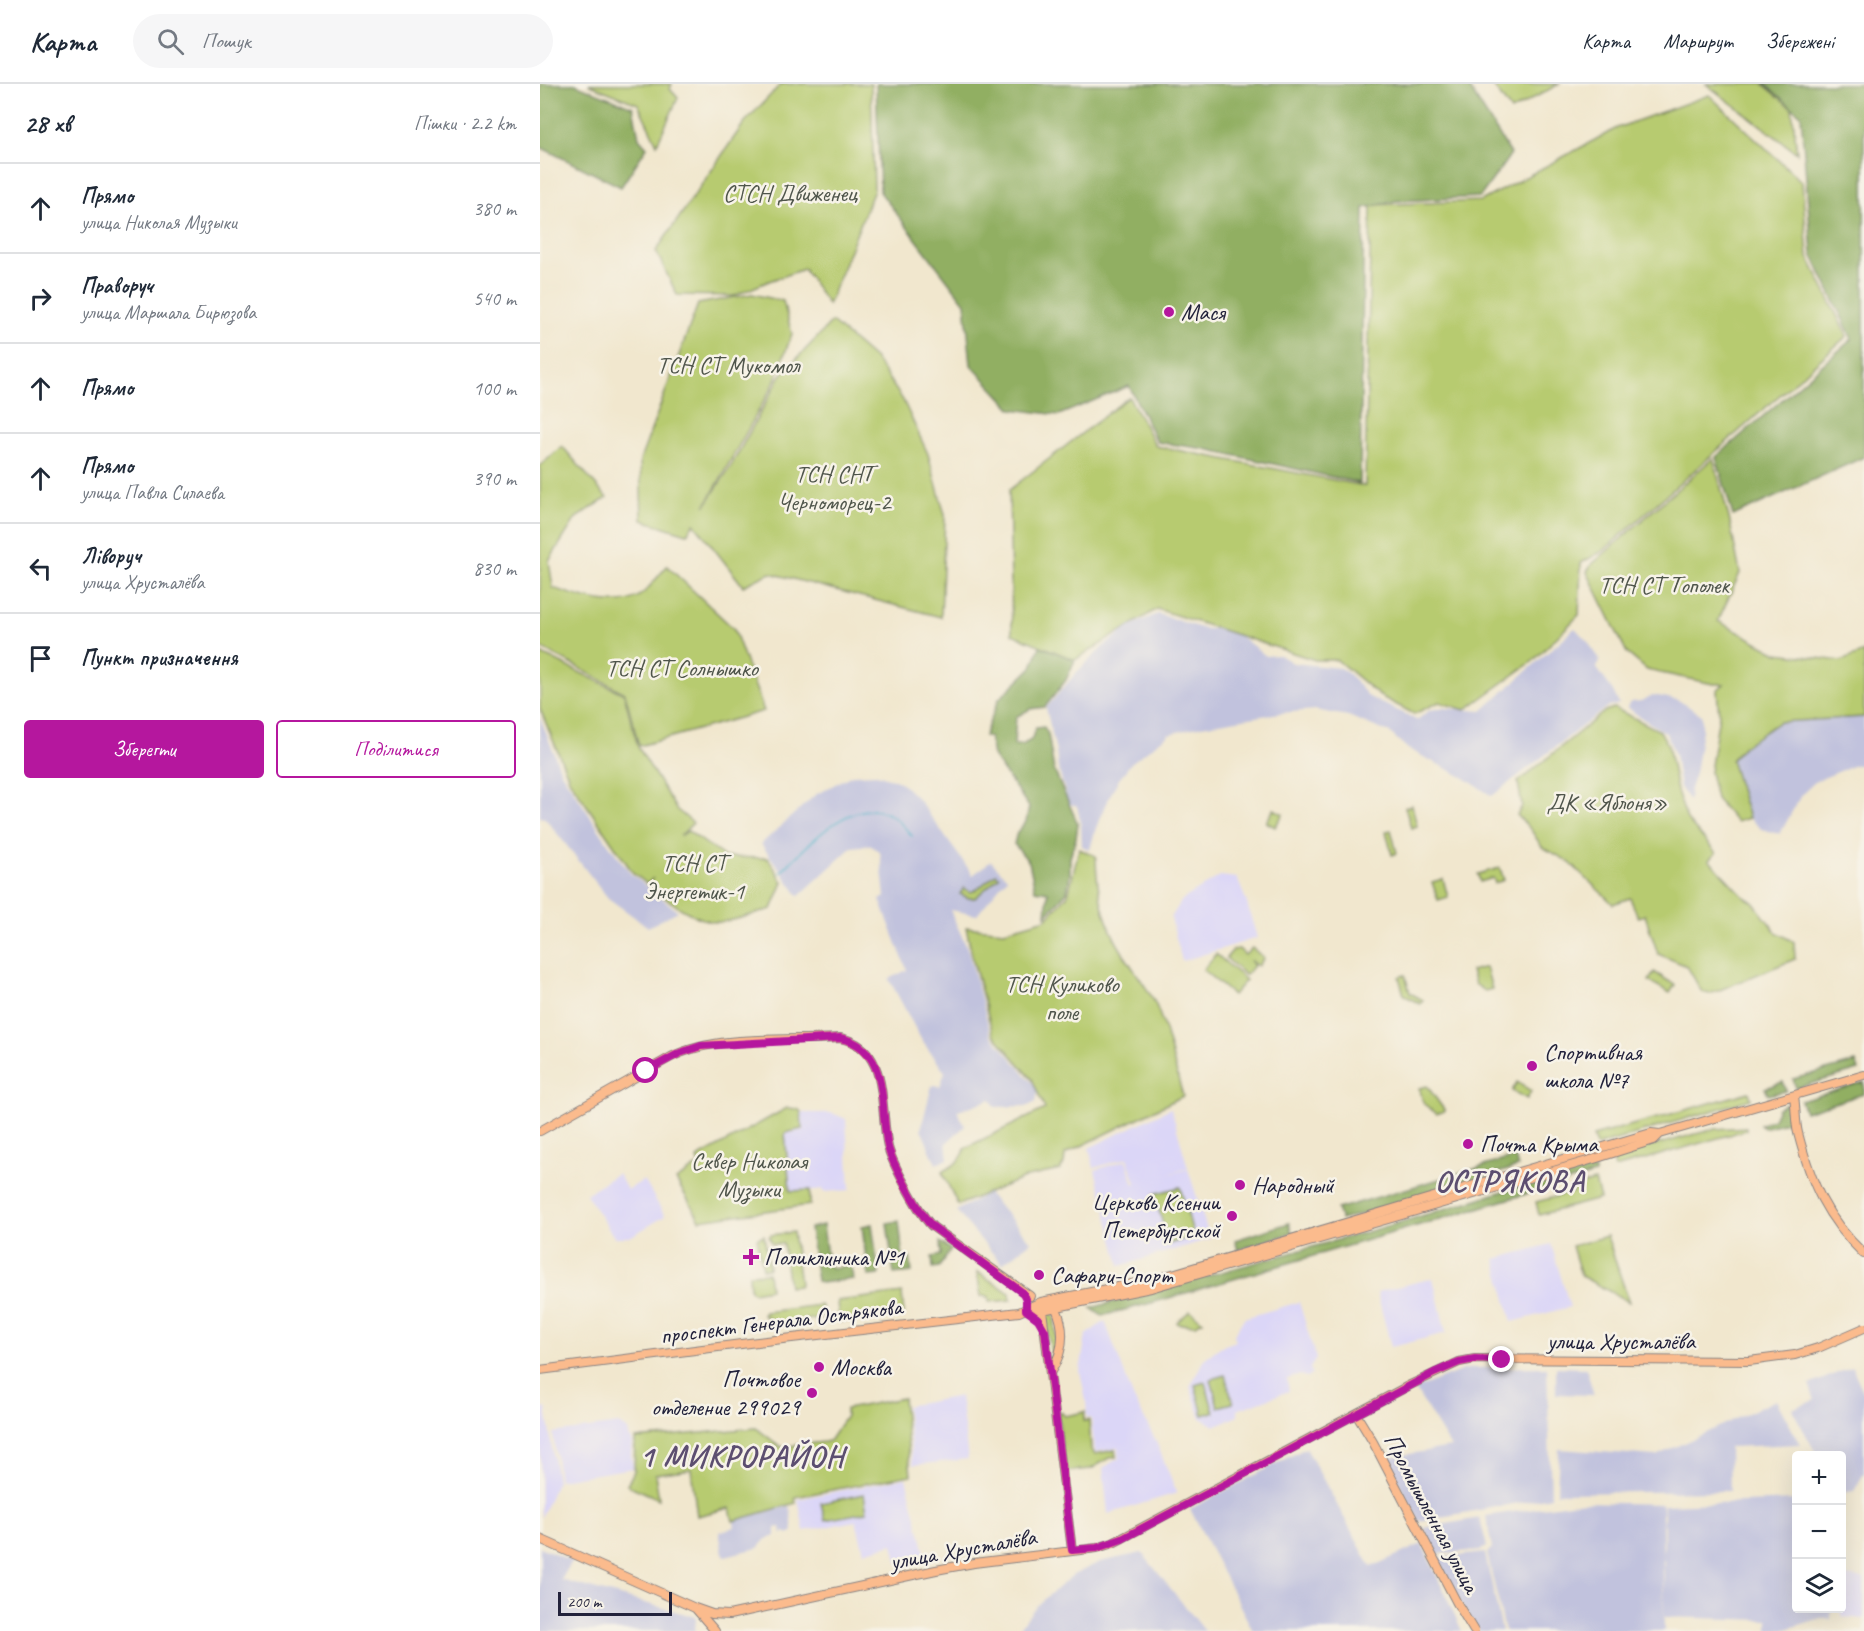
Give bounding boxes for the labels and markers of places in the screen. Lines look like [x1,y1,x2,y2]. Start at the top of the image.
place label: Мася [1181,297,1226,327]
marker: Мася [1162,305,1176,319]
place label: Спортивная школа №7 [1544,1037,1643,1095]
marker: Спортивная школа №7 [1525,1059,1539,1073]
place label: Почта Крыма [1480,1129,1599,1159]
marker: Почта Крыма [1461,1137,1475,1151]
place label: Народный [1252,1170,1336,1200]
marker: Народный [1233,1178,1247,1192]
place label: Церковь Ксении Петербургской [1092,1187,1222,1245]
marker: Церковь Ксении Петербургской [1225,1209,1239,1223]
place label: Поликлиника №1 [764,1242,905,1272]
marker: Поликлиника №1 [742,1248,760,1266]
place label: Сафари-Спорт [1051,1260,1173,1290]
marker: Сафари-Спорт [1032,1268,1046,1282]
place label: Москва [831,1352,892,1382]
marker: Москва [812,1360,826,1374]
place label: Почтовое отделение 299029 [651,1364,802,1422]
marker: Почтовое отделение 299029 [805,1386,819,1400]

